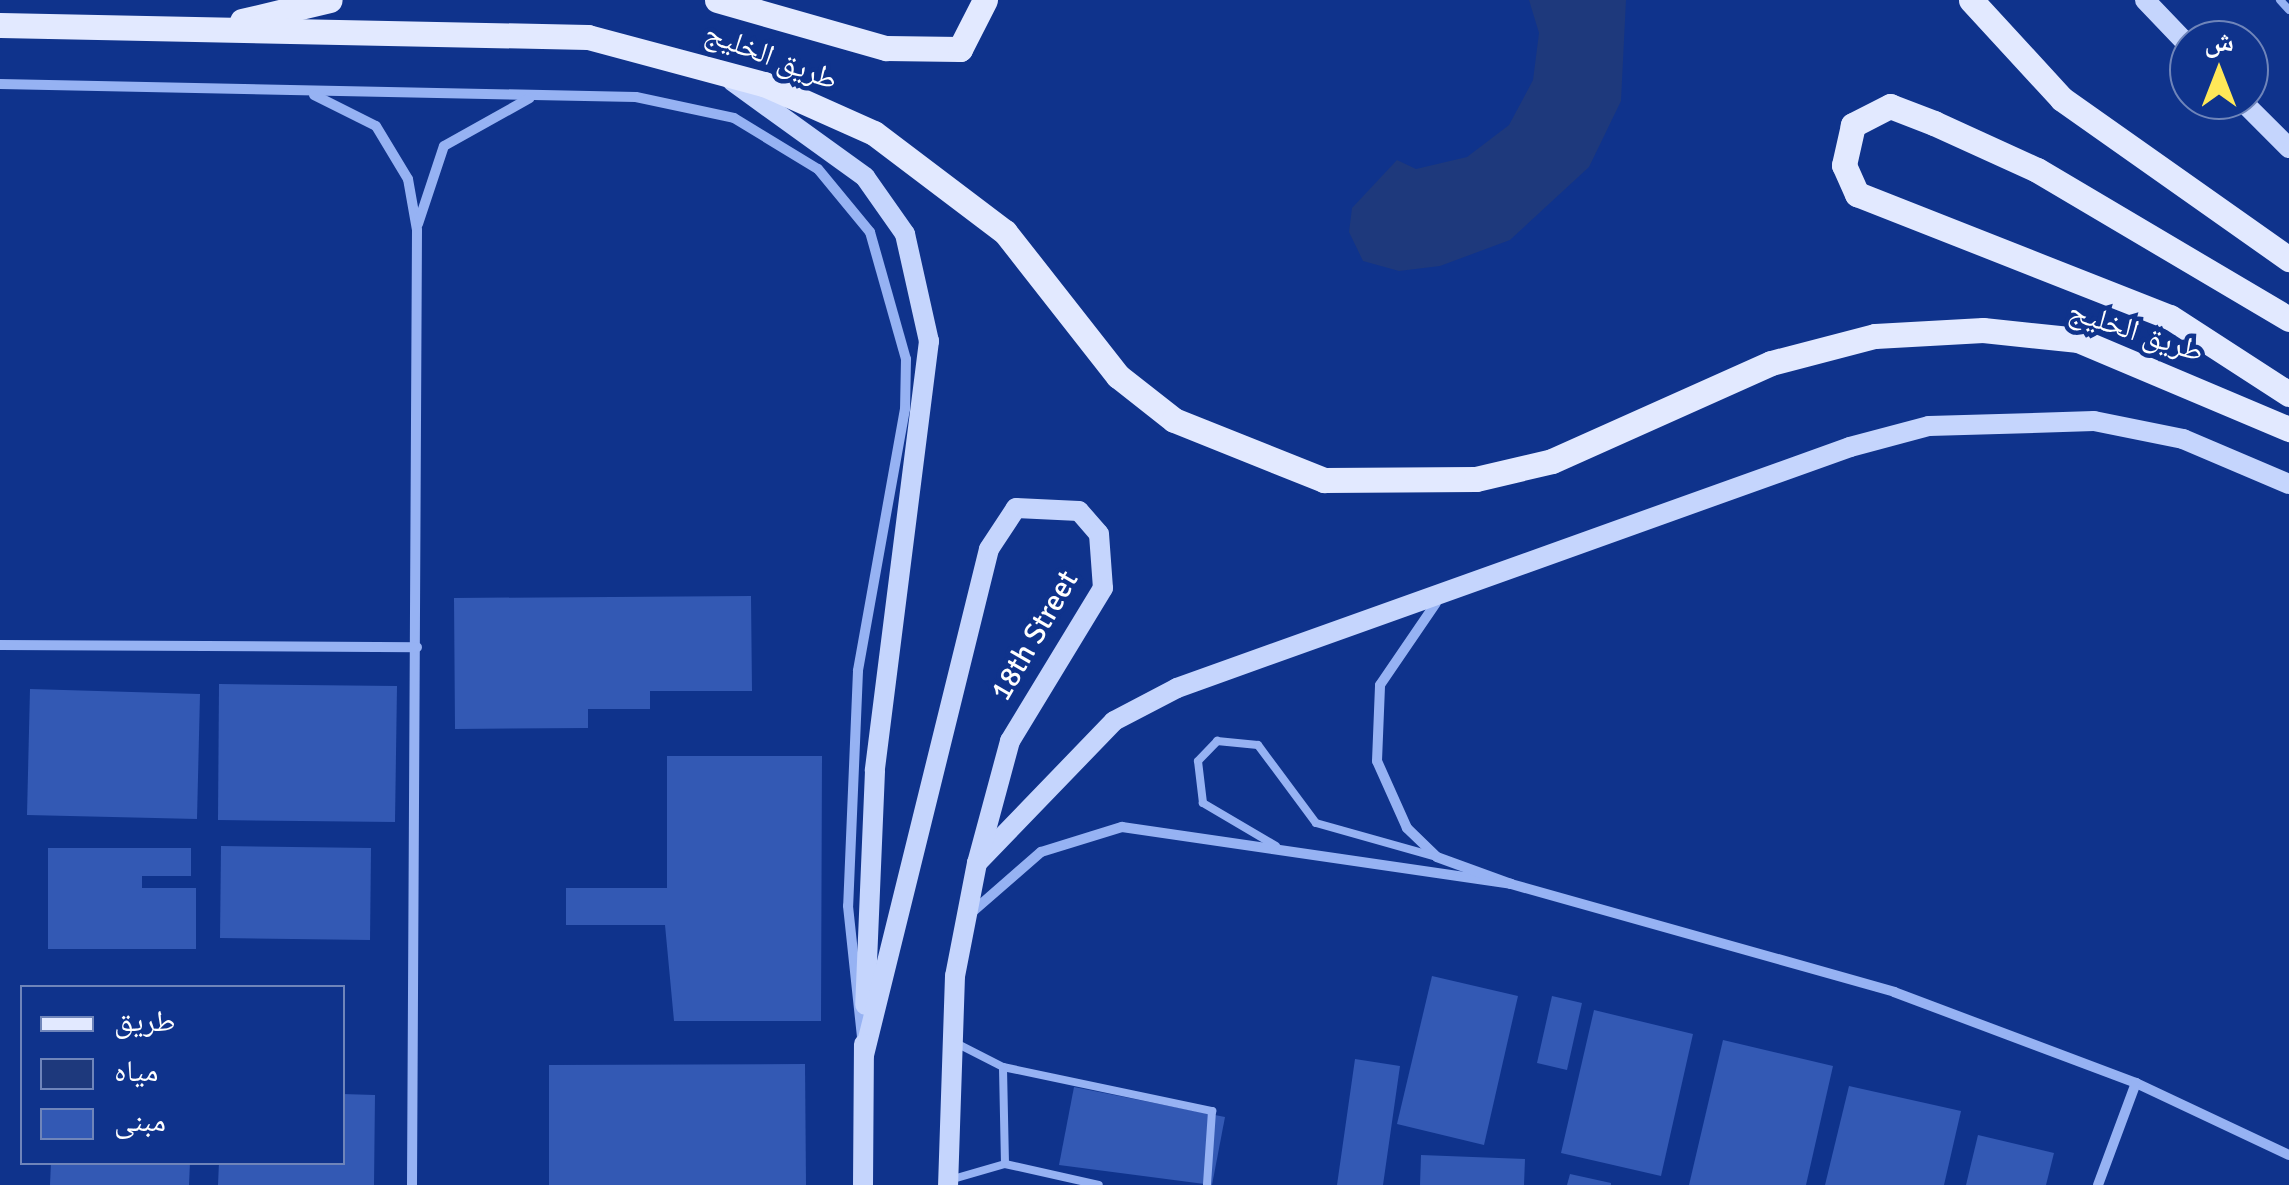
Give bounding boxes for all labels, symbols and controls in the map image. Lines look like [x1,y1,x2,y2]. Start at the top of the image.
street label: طريق الخليج [699,15,843,99]
north arrow [2169,20,2269,120]
text: ش [2204,25,2234,59]
street label: طريق الخليج [2064,293,2208,371]
street label: 18th Street [983,565,1087,707]
legend [20,985,345,1165]
text: طريق [114,1003,175,1040]
text: مياه [114,1053,158,1090]
text: مبنى [114,1103,166,1140]

